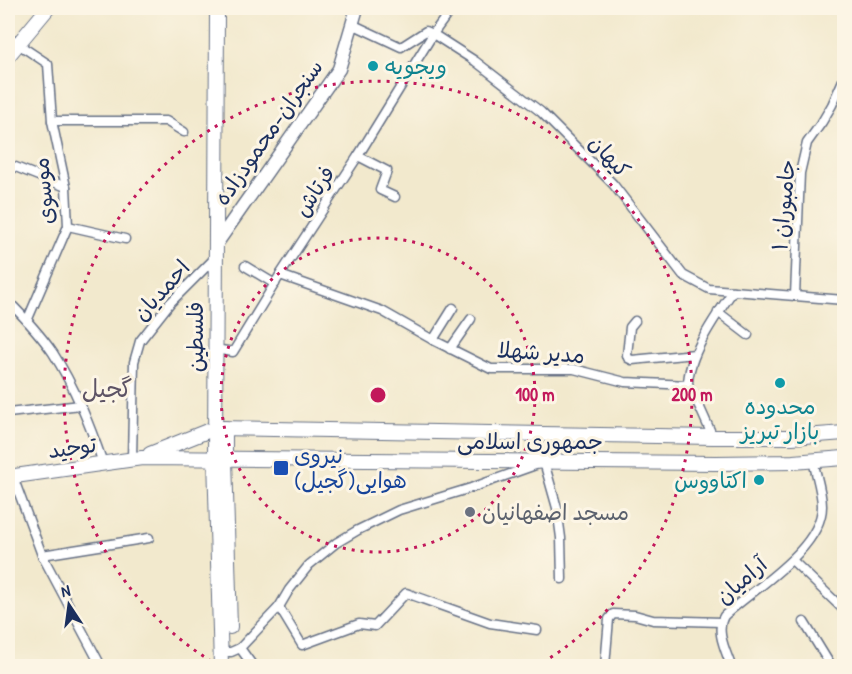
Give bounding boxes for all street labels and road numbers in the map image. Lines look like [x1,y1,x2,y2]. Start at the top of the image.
street label: سنجران-محمودزاده [206,53,330,211]
street label: کیهان [582,128,638,184]
street label: موسوی [25,156,61,226]
street label: جامبوران ۱ [764,158,802,252]
street label: فرتاش [286,160,342,222]
street label: احمدیان [126,253,196,327]
street label: فلسطین [180,302,210,372]
street label: مدیر شهلا [496,334,586,370]
street label: جمهوری اسلامی [457,426,603,456]
street label: توحید [46,429,99,465]
street label: آرامیان [709,548,774,611]

